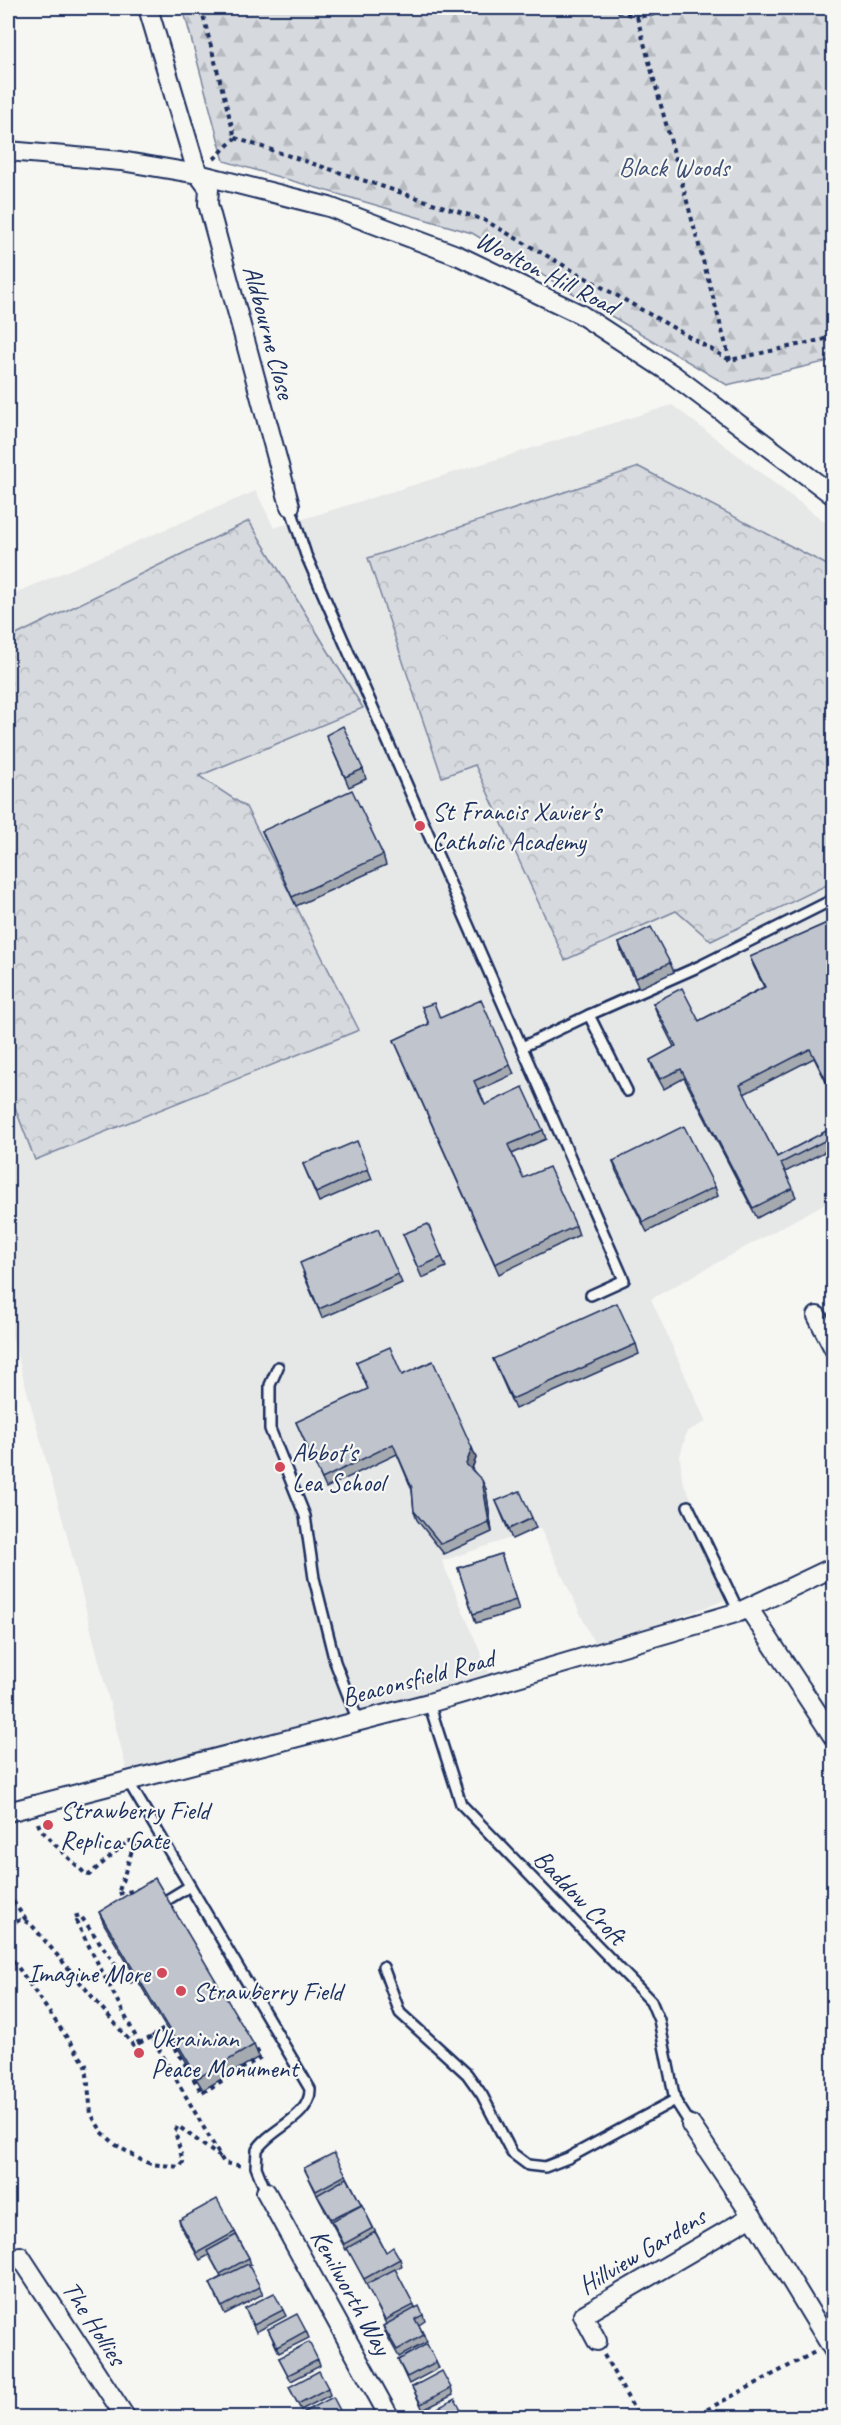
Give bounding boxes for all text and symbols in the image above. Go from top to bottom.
park label: Black Woods [619,151,731,184]
street label: Woolton Hill Road [470,223,627,325]
street label: Aldbourne Close [235,262,303,404]
place label: St Francis Xavier's Catholic Academy [432,795,603,858]
marker: St Francis Xavier's Catholic Academy [413,819,427,833]
place label: Abbot's Lea School [292,1436,389,1499]
marker: Abbot's Lea School [273,1460,287,1474]
street label: Beaconsfield Road [338,1641,502,1714]
place label: Strawberry Field Replica Gate [60,1794,213,1857]
marker: Strawberry Field Replica Gate [41,1818,55,1832]
street label: Baddow Croft [526,1842,636,1954]
place label: Imagine More [27,1957,152,1990]
marker: Imagine More [155,1966,169,1980]
place label: Strawberry Field [193,1975,346,2008]
marker: Strawberry Field [174,1984,188,1998]
place label: Ukrainian Peace Monument [151,2022,300,2085]
marker: Ukrainian Peace Monument [132,2046,146,2060]
street label: Hillview Gardens [572,2199,714,2302]
street label: Kenilworth Way [303,2223,400,2362]
street label: The Hollies [55,2275,135,2373]

